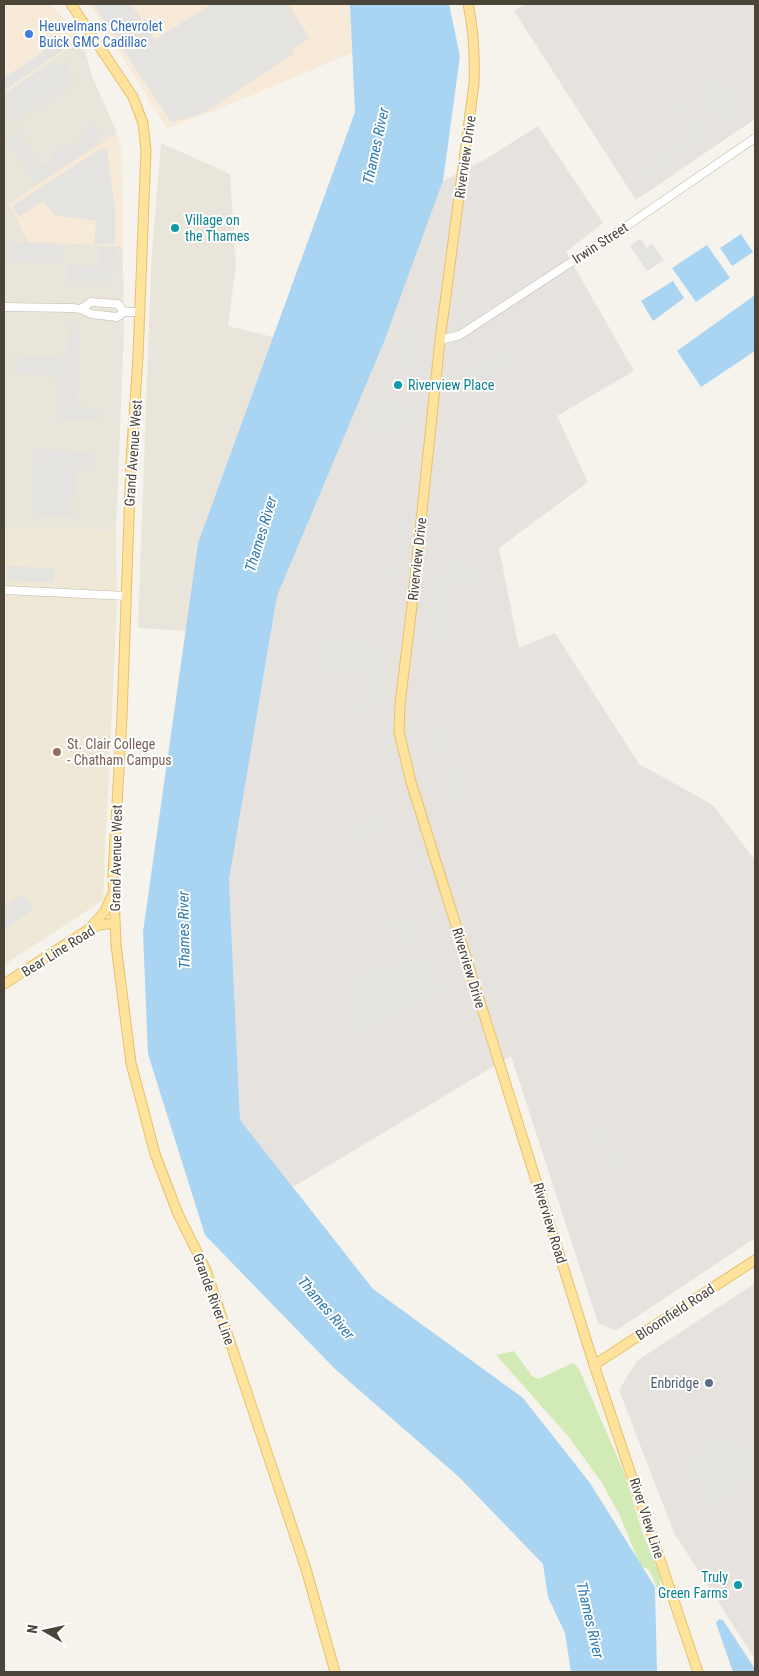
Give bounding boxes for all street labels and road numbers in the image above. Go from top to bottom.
street label: Riverview Drive [451,114,479,199]
street label: Irwin Street [569,219,631,267]
street label: Grand Avenue West [121,399,145,507]
street label: Riverview Drive [405,516,429,601]
street label: Grand Avenue West [107,804,125,912]
street label: Bear Line Road [19,922,97,980]
street label: Riverview Drive [449,926,489,1011]
street label: Riverview Road [530,1181,570,1265]
street label: Grande River Line [190,1251,238,1347]
street label: Bloomfield Road [633,1281,717,1343]
street label: River View Line [626,1476,668,1561]

